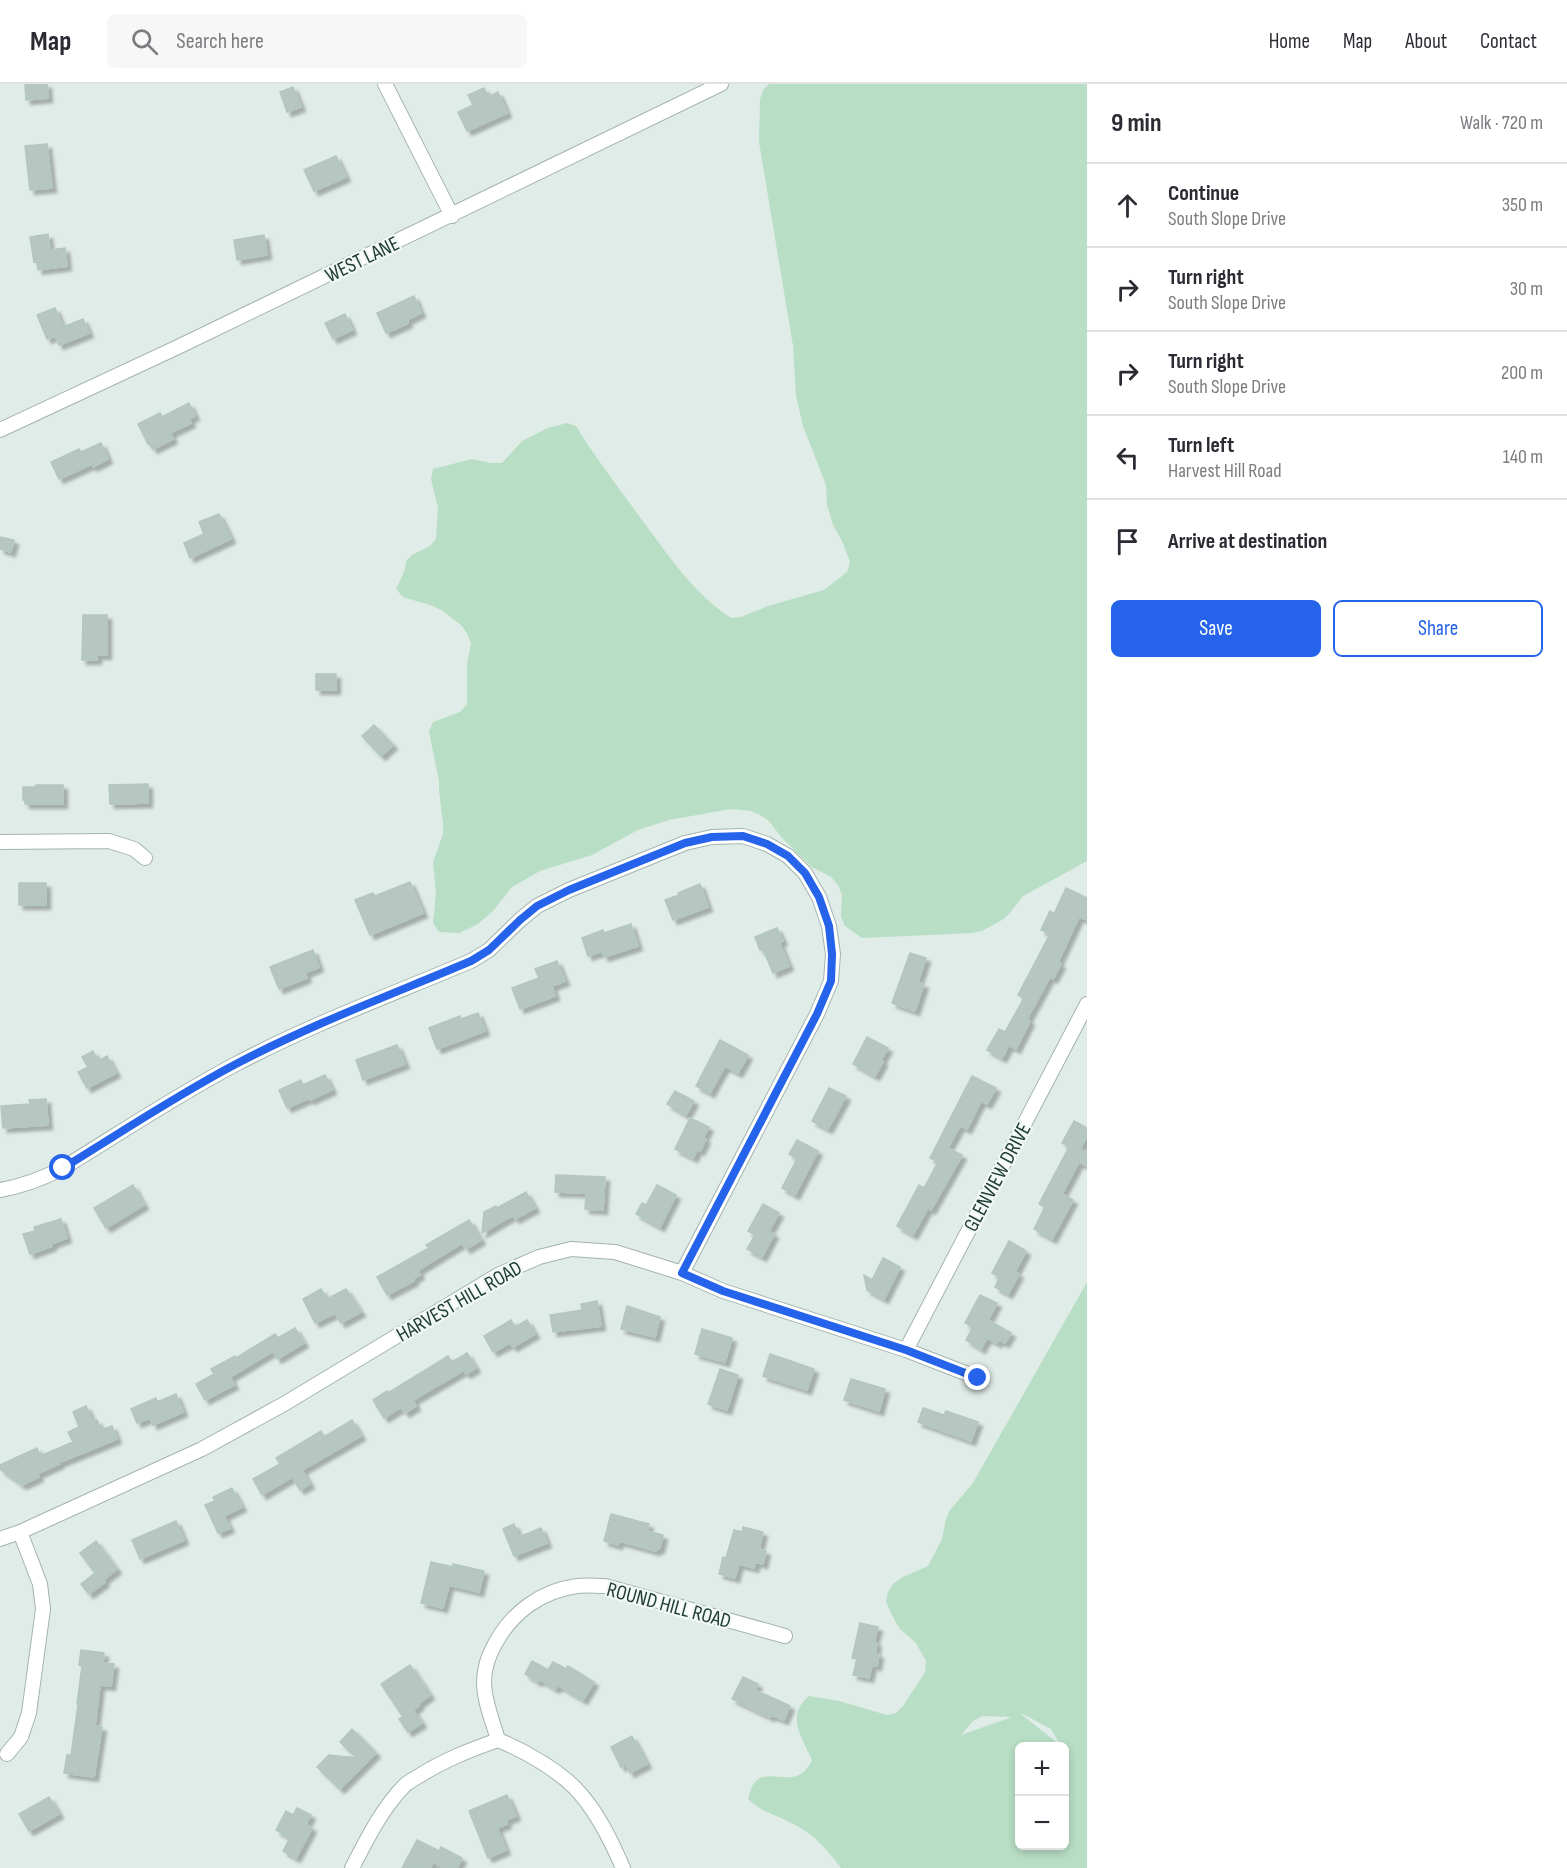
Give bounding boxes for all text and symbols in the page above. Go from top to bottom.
search box [107,14,527,68]
text: Map [30,25,71,58]
icon: search [128,25,161,58]
text: Search here [176,28,264,55]
text: Home [1269,29,1310,54]
text: Map [1343,29,1372,54]
text: About [1405,29,1447,54]
text: Contact [1480,29,1537,54]
text: 9 min [1111,108,1161,139]
text: Walk · 720 m [1460,111,1543,135]
text: Continue [1168,180,1239,207]
icon: ahead [1111,189,1144,222]
text: 350 m [1502,193,1543,217]
text: South Slope Drive [1168,207,1286,231]
street label: WEST LANE [321,231,403,288]
text: Turn right [1168,264,1244,291]
icon: right [1111,273,1144,306]
text: 30 m [1510,277,1543,301]
text: South Slope Drive [1168,291,1286,315]
text: Turn right [1168,348,1244,375]
icon: right [1111,357,1144,390]
text: 200 m [1501,361,1543,385]
text: South Slope Drive [1168,375,1286,399]
text: Turn left [1168,432,1234,459]
icon: left [1111,441,1144,474]
text: 140 m [1503,445,1543,469]
text: Harvest Hill Road [1168,459,1282,483]
icon: arrive [1111,525,1144,558]
text: Arrive at destination [1168,528,1327,555]
button: Save [1111,600,1321,657]
button: Share [1333,600,1543,657]
street label: GLENVIEW DRIVE [958,1119,1037,1236]
route start [49,1154,75,1180]
street label: HARVEST HILL ROAD [392,1255,527,1347]
route end [964,1364,990,1390]
street label: ROUND HILL ROAD [604,1577,734,1634]
map controls [1015,1742,1069,1850]
button: + [1015,1742,1069,1796]
button: − [1015,1796,1069,1850]

